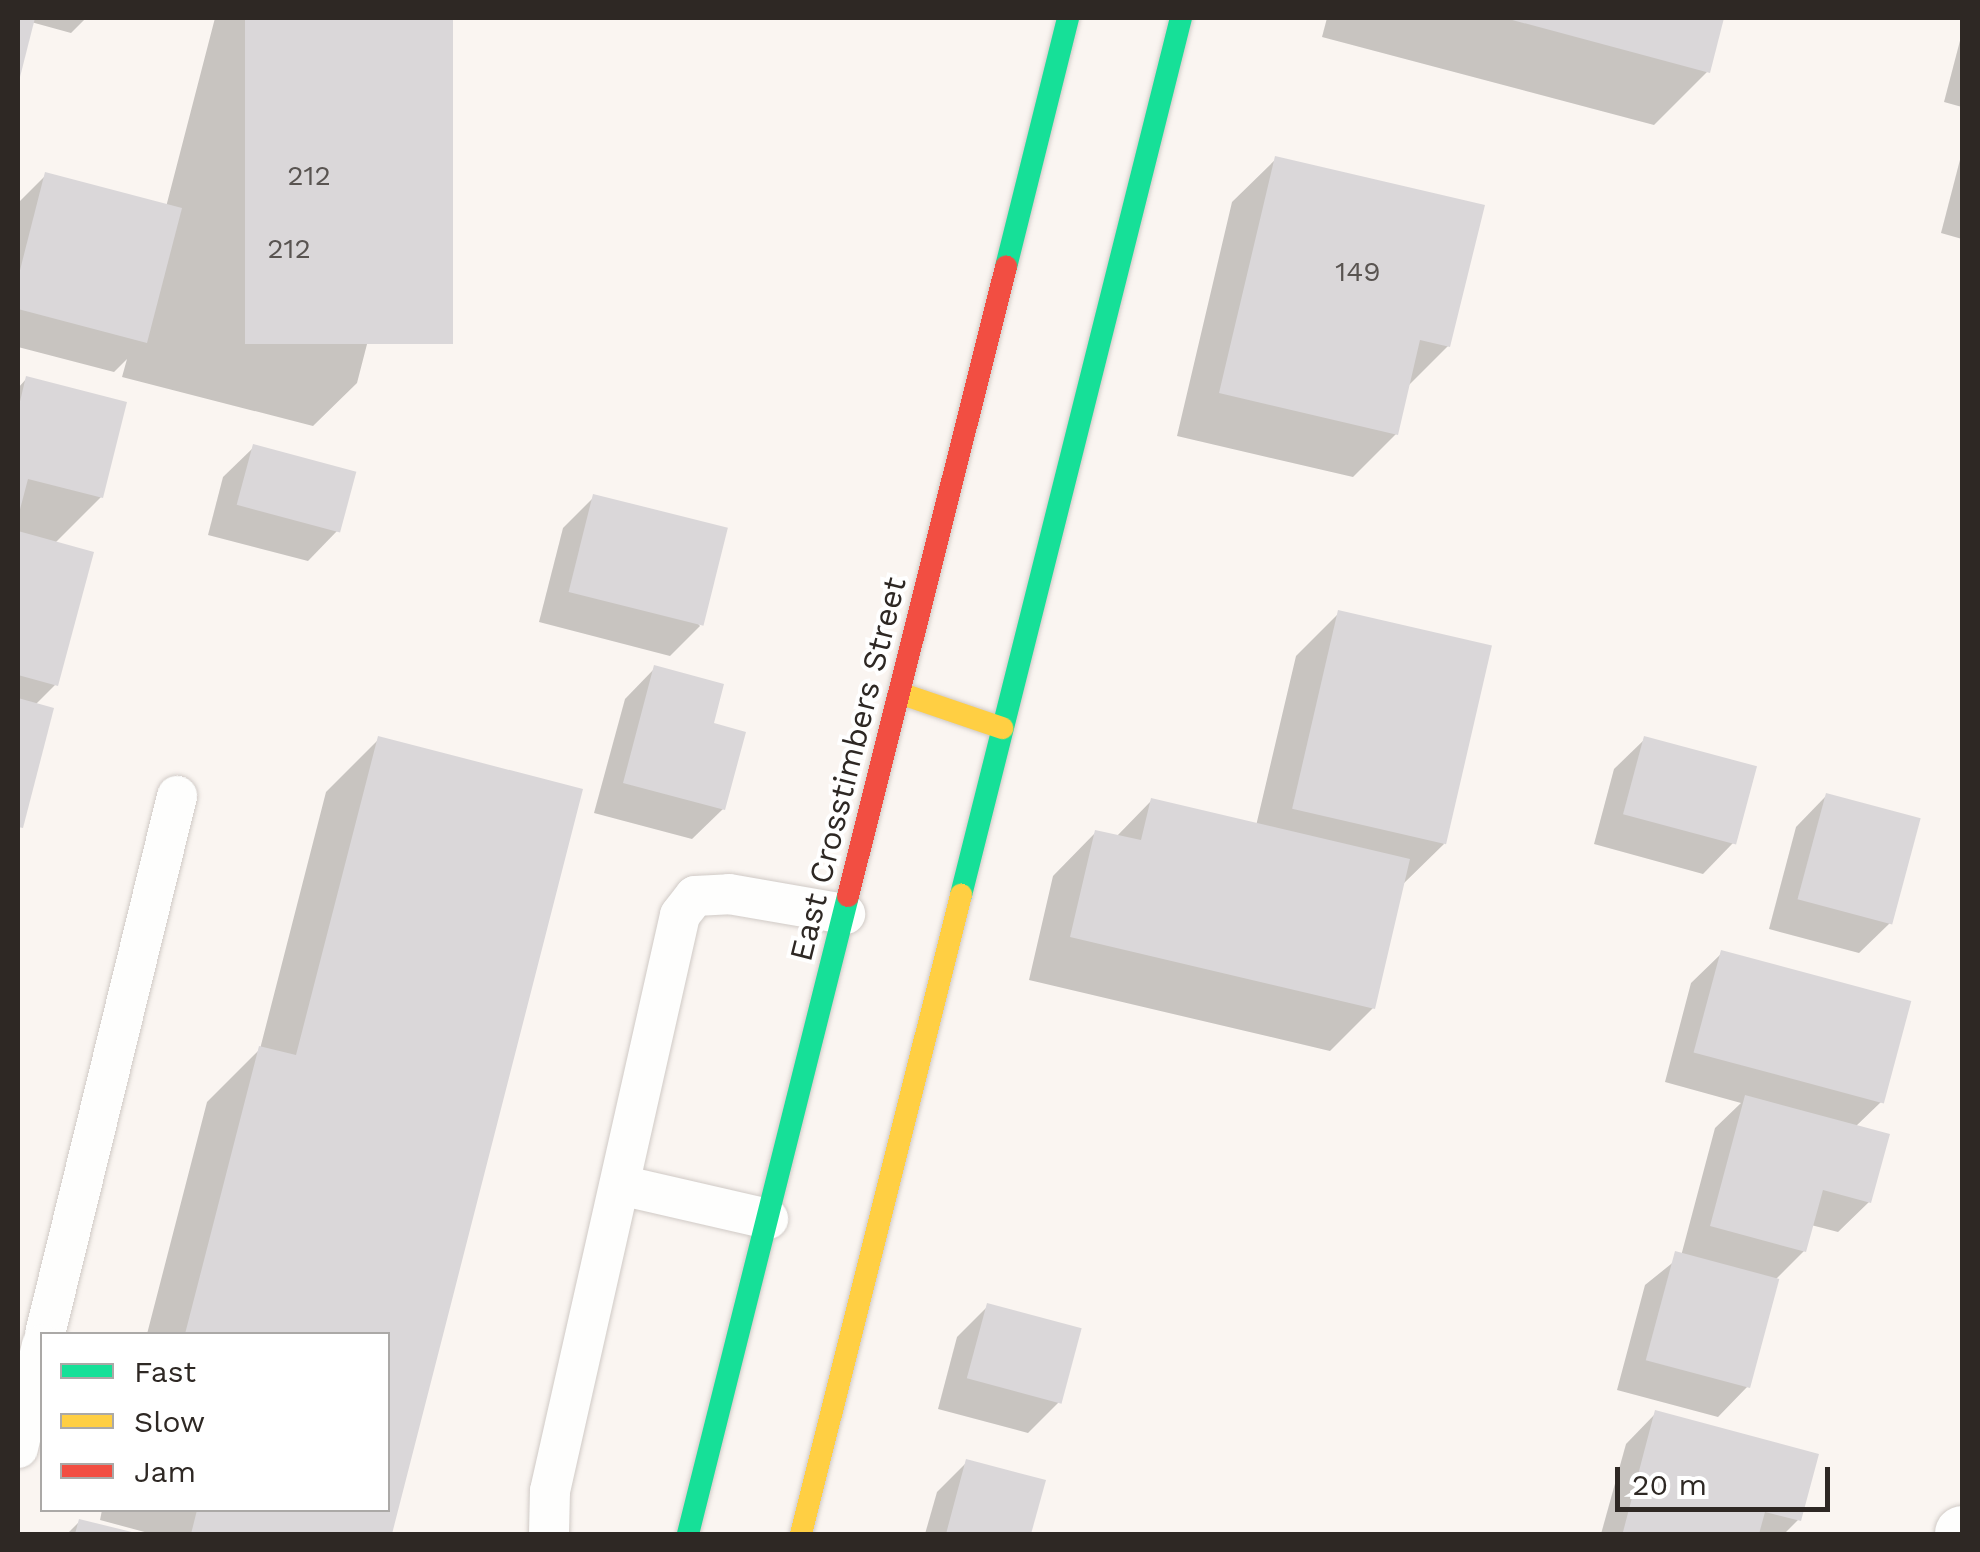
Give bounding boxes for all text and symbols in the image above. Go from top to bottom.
house number: 212 [287,159,331,193]
house number: 212 [267,232,311,266]
house number: 149 [1335,255,1381,289]
street label: East Crosstimbers Street [782,573,914,965]
legend [40,1332,390,1512]
text: Fast [134,1354,196,1389]
text: Slow [134,1404,205,1439]
scale bar [1620,1447,1835,1509]
text: Jam [134,1454,196,1489]
text: 20 m [1632,1467,1707,1502]

